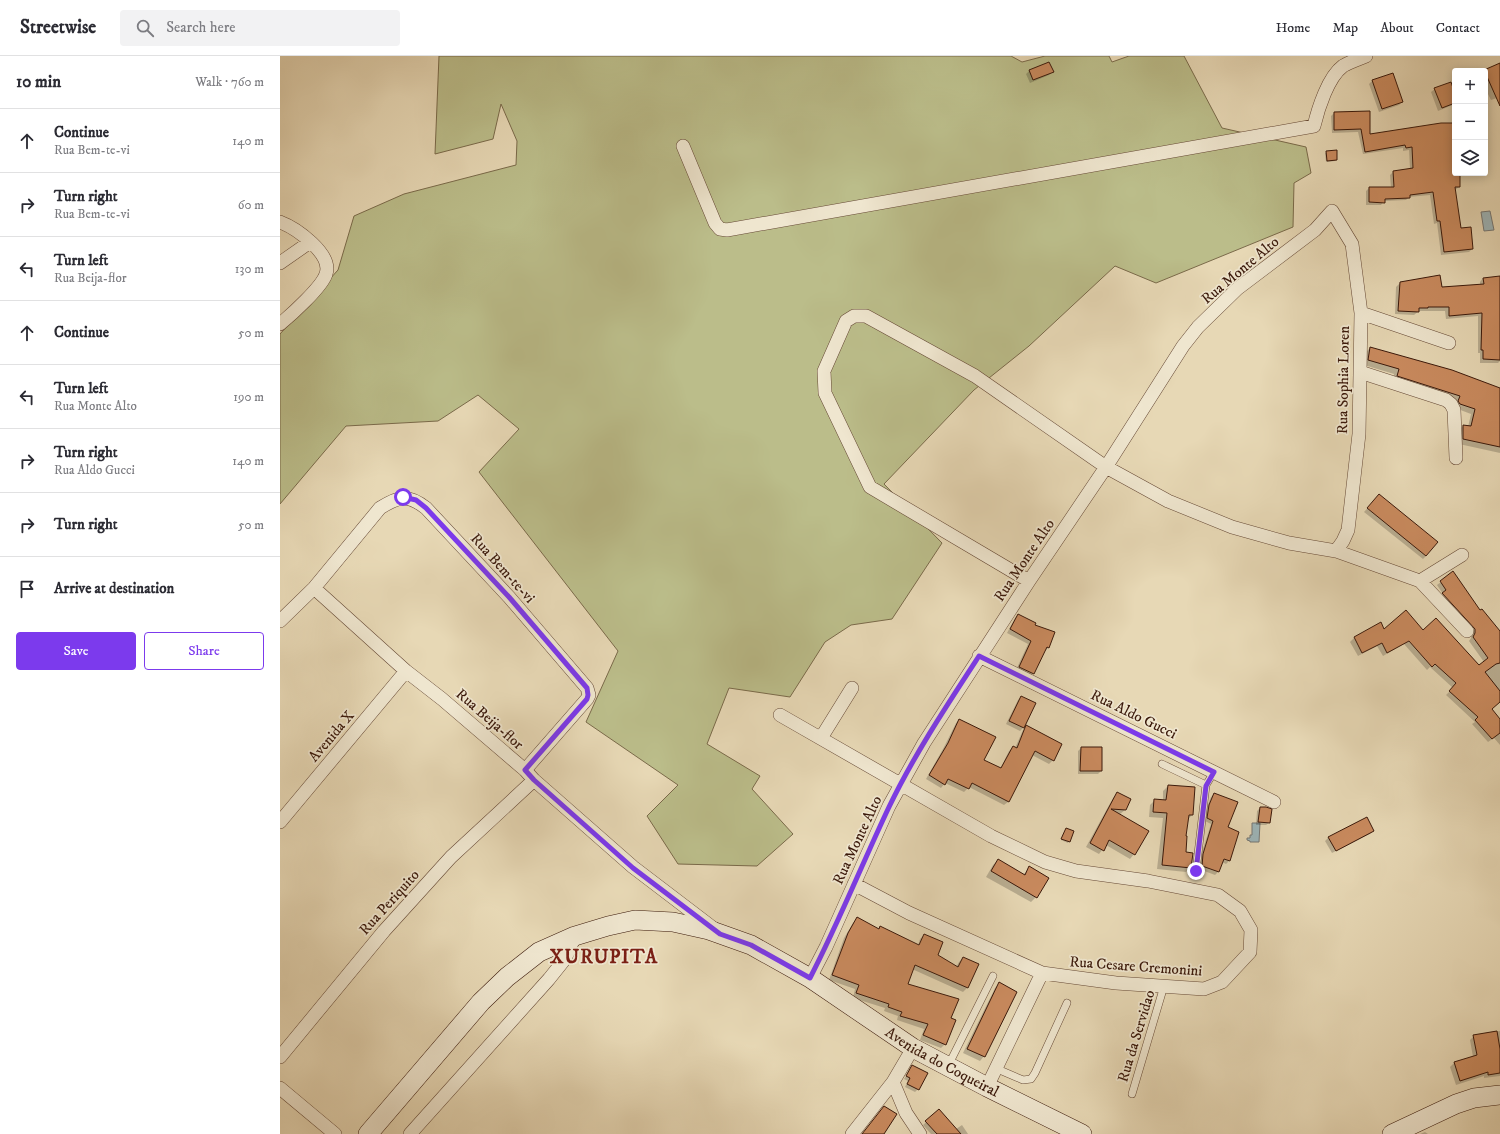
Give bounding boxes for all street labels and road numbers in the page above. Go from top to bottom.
street label: Rua Monte Alto [1198,232,1283,308]
street label: Rua Sophia Loren [1333,325,1354,434]
street label: Rua Monte Alto [990,515,1059,605]
street label: Rua Bem-te-vi [466,529,539,607]
street label: Rua Beija-flor [452,685,528,754]
street label: Rua Aldo Gucci [1088,685,1180,744]
street label: Avenida X [304,706,359,766]
street label: Rua Monte Alto [829,793,886,888]
street label: Rua Periquito [355,866,424,939]
street label: Rua Cesare Cremonini [1069,952,1203,981]
street label: Rua da Servidao [1113,988,1160,1085]
street label: Avenida do Coqueiral [881,1023,1003,1102]

